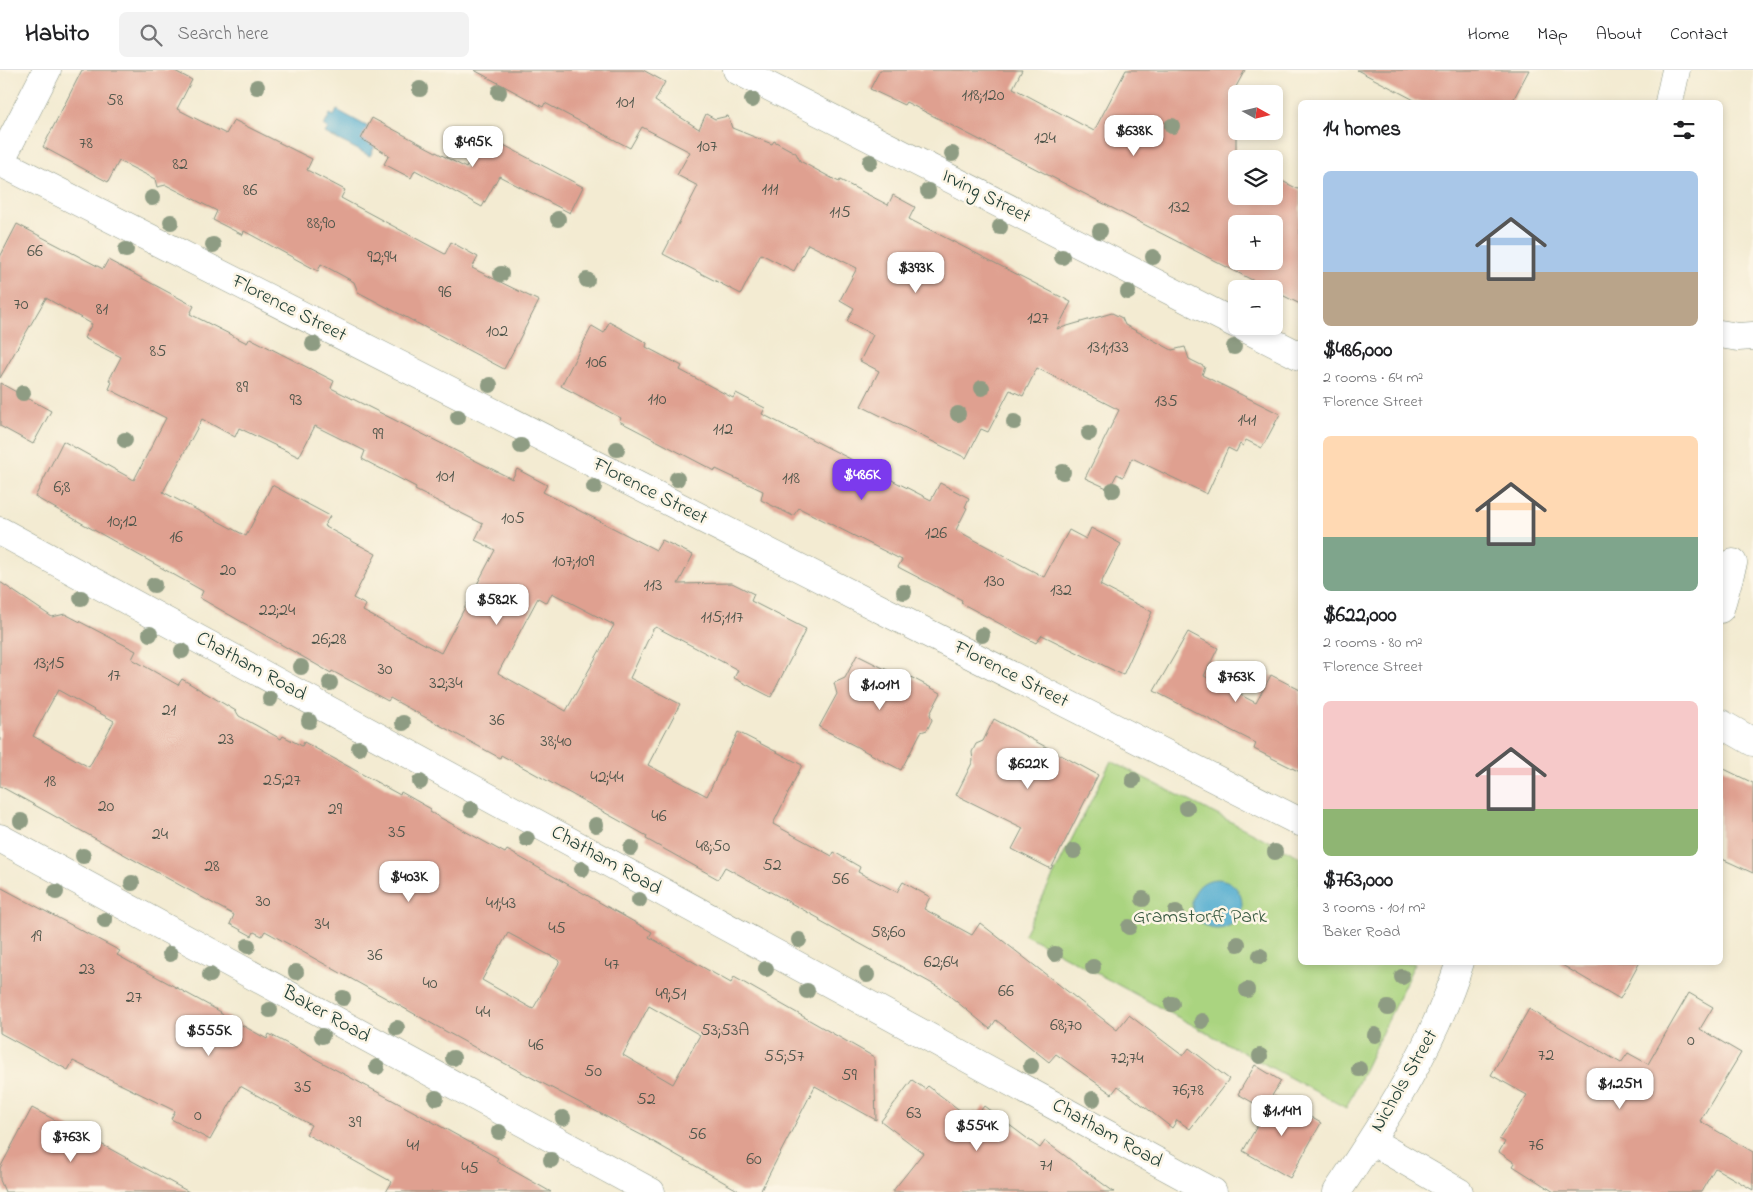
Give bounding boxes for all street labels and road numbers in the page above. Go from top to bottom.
street label: Irving Street [936,162,1036,233]
street label: Florence Street [226,267,352,350]
street label: Florence Street [587,450,713,533]
street label: Chatham Road [190,625,312,709]
street label: Florence Street [948,633,1074,716]
street label: Chatham Road [545,819,667,903]
street label: Baker Road [276,978,375,1051]
street label: Nichols Street [1364,1024,1446,1138]
street label: Chatham Road [1046,1092,1168,1176]

